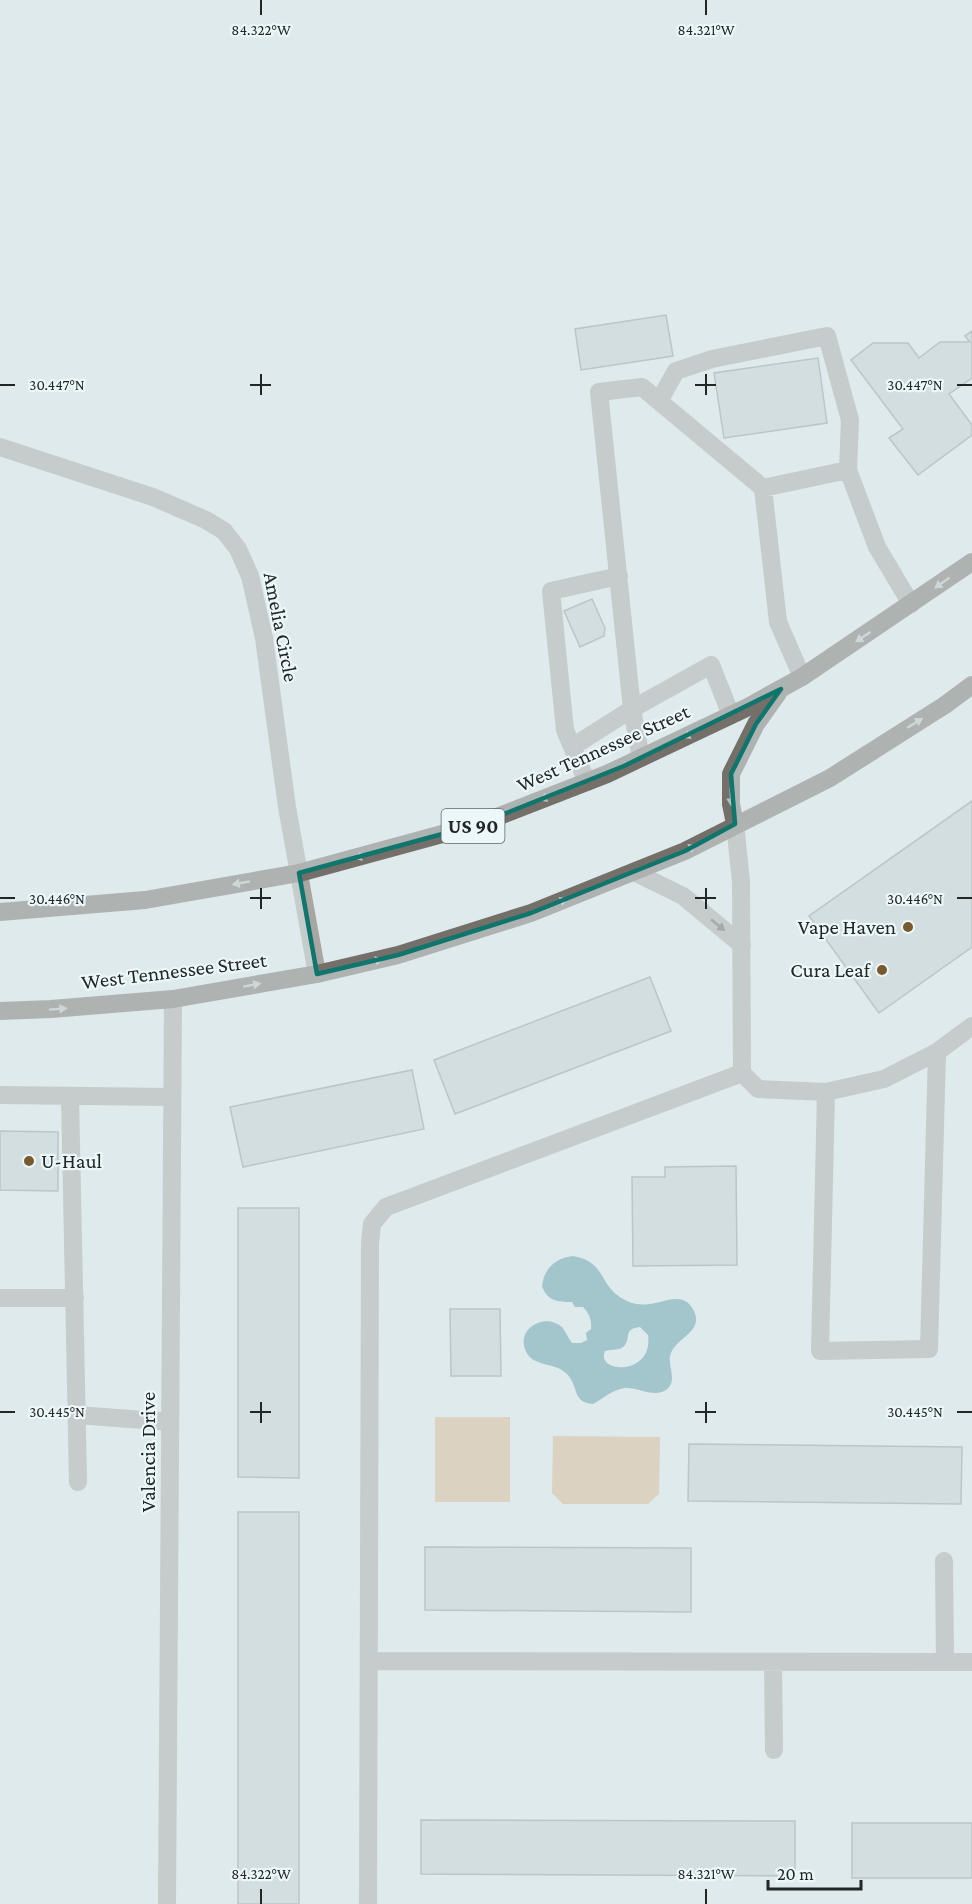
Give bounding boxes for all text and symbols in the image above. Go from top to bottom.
text: 84.322°W [231,22,291,38]
text: 84.321°W [677,22,735,38]
text: 30.447°N [29,377,85,393]
text: 30.447°N [887,377,943,393]
street label: Amelia Circle [259,570,303,684]
one-way arrow [934,577,950,589]
one-way arrow [854,631,871,642]
street label: West Tennessee Street [513,699,694,797]
one-way arrow [907,718,923,729]
one-way arrow [683,730,700,739]
one-way arrow [727,787,736,806]
one-way arrow [539,792,557,802]
road number: US 90 [442,809,504,843]
one-way arrow [679,845,696,854]
one-way arrow [354,852,372,861]
one-way arrow [231,879,250,888]
text: 30.446°N [29,891,85,907]
text: 30.446°N [887,891,943,907]
one-way arrow [551,897,569,907]
place label: Vape Haven [798,915,896,939]
one-way arrow [710,918,725,931]
marker: Vape Haven [901,920,915,934]
street label: West Tennessee Street [80,948,269,994]
one-way arrow [365,956,384,965]
place label: Cura Leaf [790,958,872,982]
marker: Cura Leaf [875,963,889,977]
one-way arrow [243,980,262,989]
one-way arrow [49,1004,68,1013]
place label: U-Haul [41,1149,102,1173]
marker: U-Haul [22,1154,36,1168]
street label: Valencia Drive [136,1392,160,1512]
text: 30.445°N [29,1404,85,1420]
text: 30.445°N [887,1404,943,1420]
scale bar [768,1853,861,1891]
text: 20 m [777,1864,814,1884]
text: 84.322°W [231,1866,291,1882]
text: 84.321°W [677,1866,735,1882]

